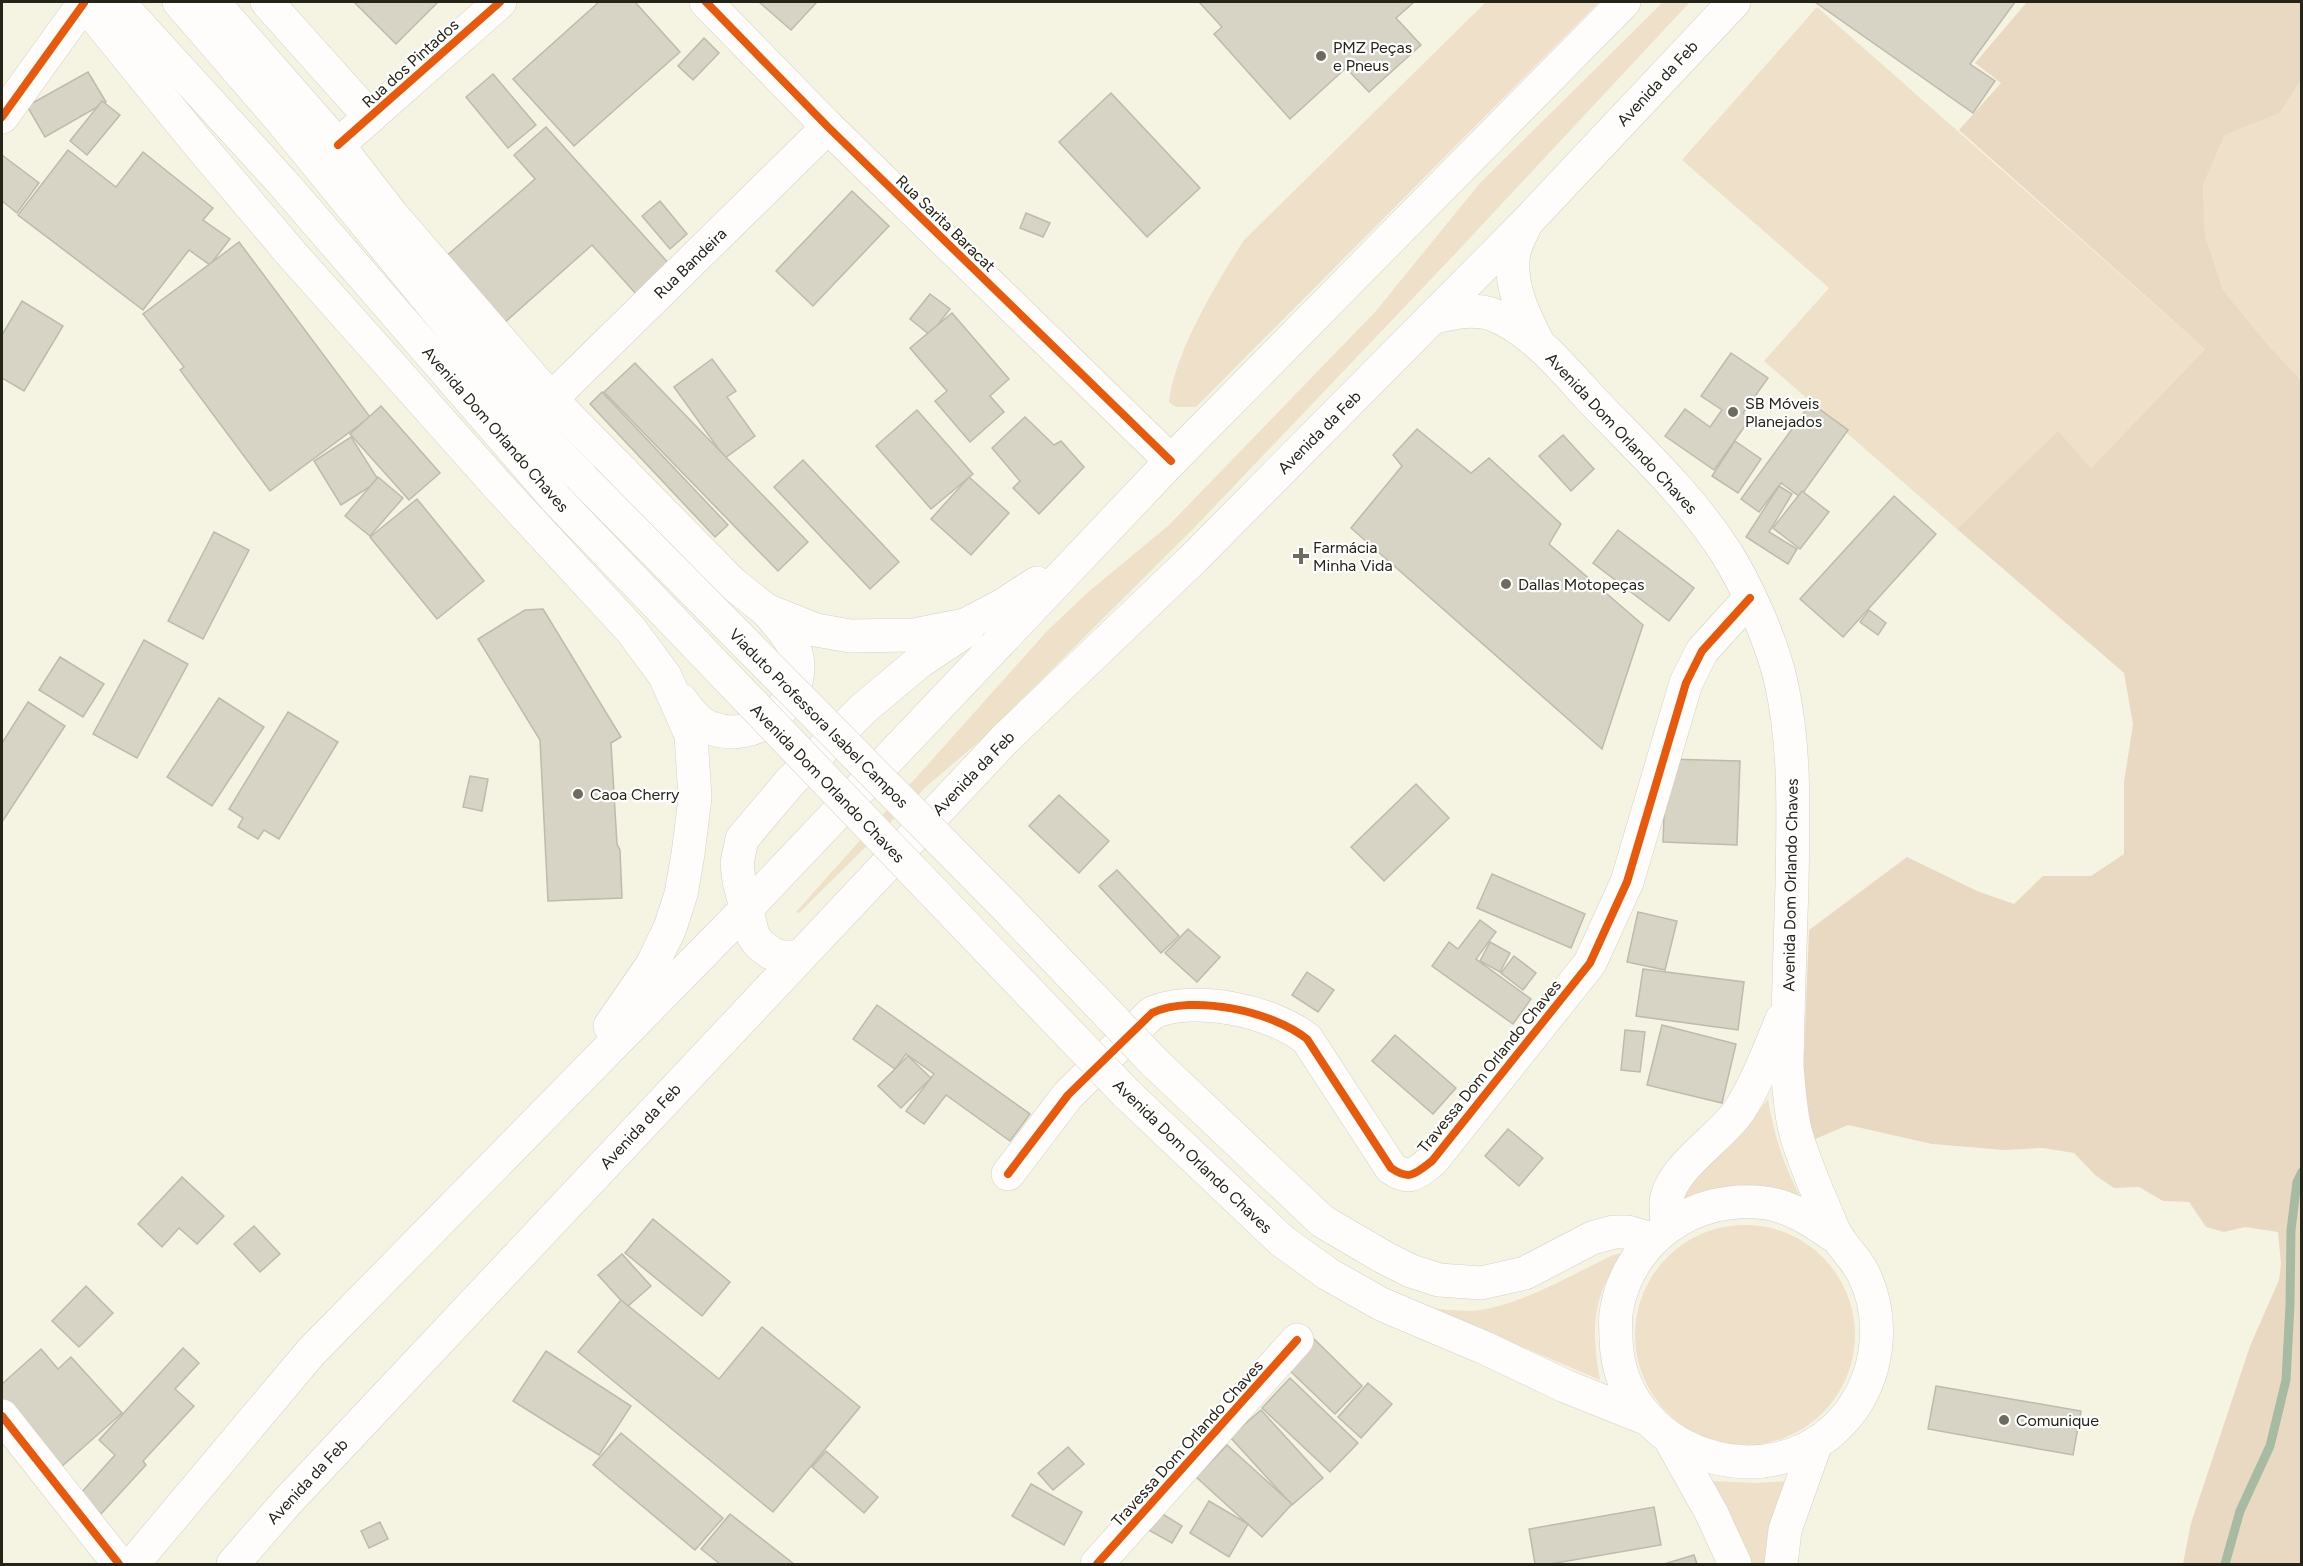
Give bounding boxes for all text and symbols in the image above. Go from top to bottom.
street label: Rua dos Pintados [358,15,463,112]
street label: Avenida da Feb [1613,37,1702,130]
place label: PMZ Peças e Pneus [1333,38,1412,75]
marker: PMZ Peças e Pneus [1314,49,1328,63]
street label: Rua Sarita Baracat [892,171,999,276]
street label: Rua Bandeira [650,224,731,303]
street label: Avenida Dom Orlando Chaves [418,343,573,516]
street label: Avenida Dom Orlando Chaves [1542,349,1701,518]
street label: Avenida da Feb [1274,387,1365,478]
place label: SB Móveis Planejados [1745,394,1822,431]
marker: SB Móveis Planejados [1726,405,1740,419]
place label: Farmácia Minha Vida [1313,538,1393,575]
marker: Farmácia Minha Vida [1294,549,1308,563]
place label: Dallas Motopeças [1518,575,1644,594]
marker: Dallas Motopeças [1499,577,1513,591]
street label: Viaduto Professora Isabel Campos [725,625,912,812]
street label: Avenida Dom Orlando Chaves [747,700,909,867]
street label: Avenida da Feb [928,727,1018,819]
street label: Avenida Dom Orlando Chaves [1779,778,1802,992]
place label: Caoa Cherry [590,785,680,804]
marker: Caoa Cherry [571,787,585,801]
street label: Travessa Dom Orlando Chaves [1414,976,1565,1157]
street label: Avenida Dom Orlando Chaves [1109,1075,1276,1237]
street label: Avenida da Feb [596,1080,685,1173]
street label: Travessa Dom Orlando Chaves [1108,1356,1267,1530]
place label: Comunique [2016,1411,2099,1430]
marker: Comunique [1997,1413,2011,1427]
street label: Avenida da Feb [263,1435,352,1528]

